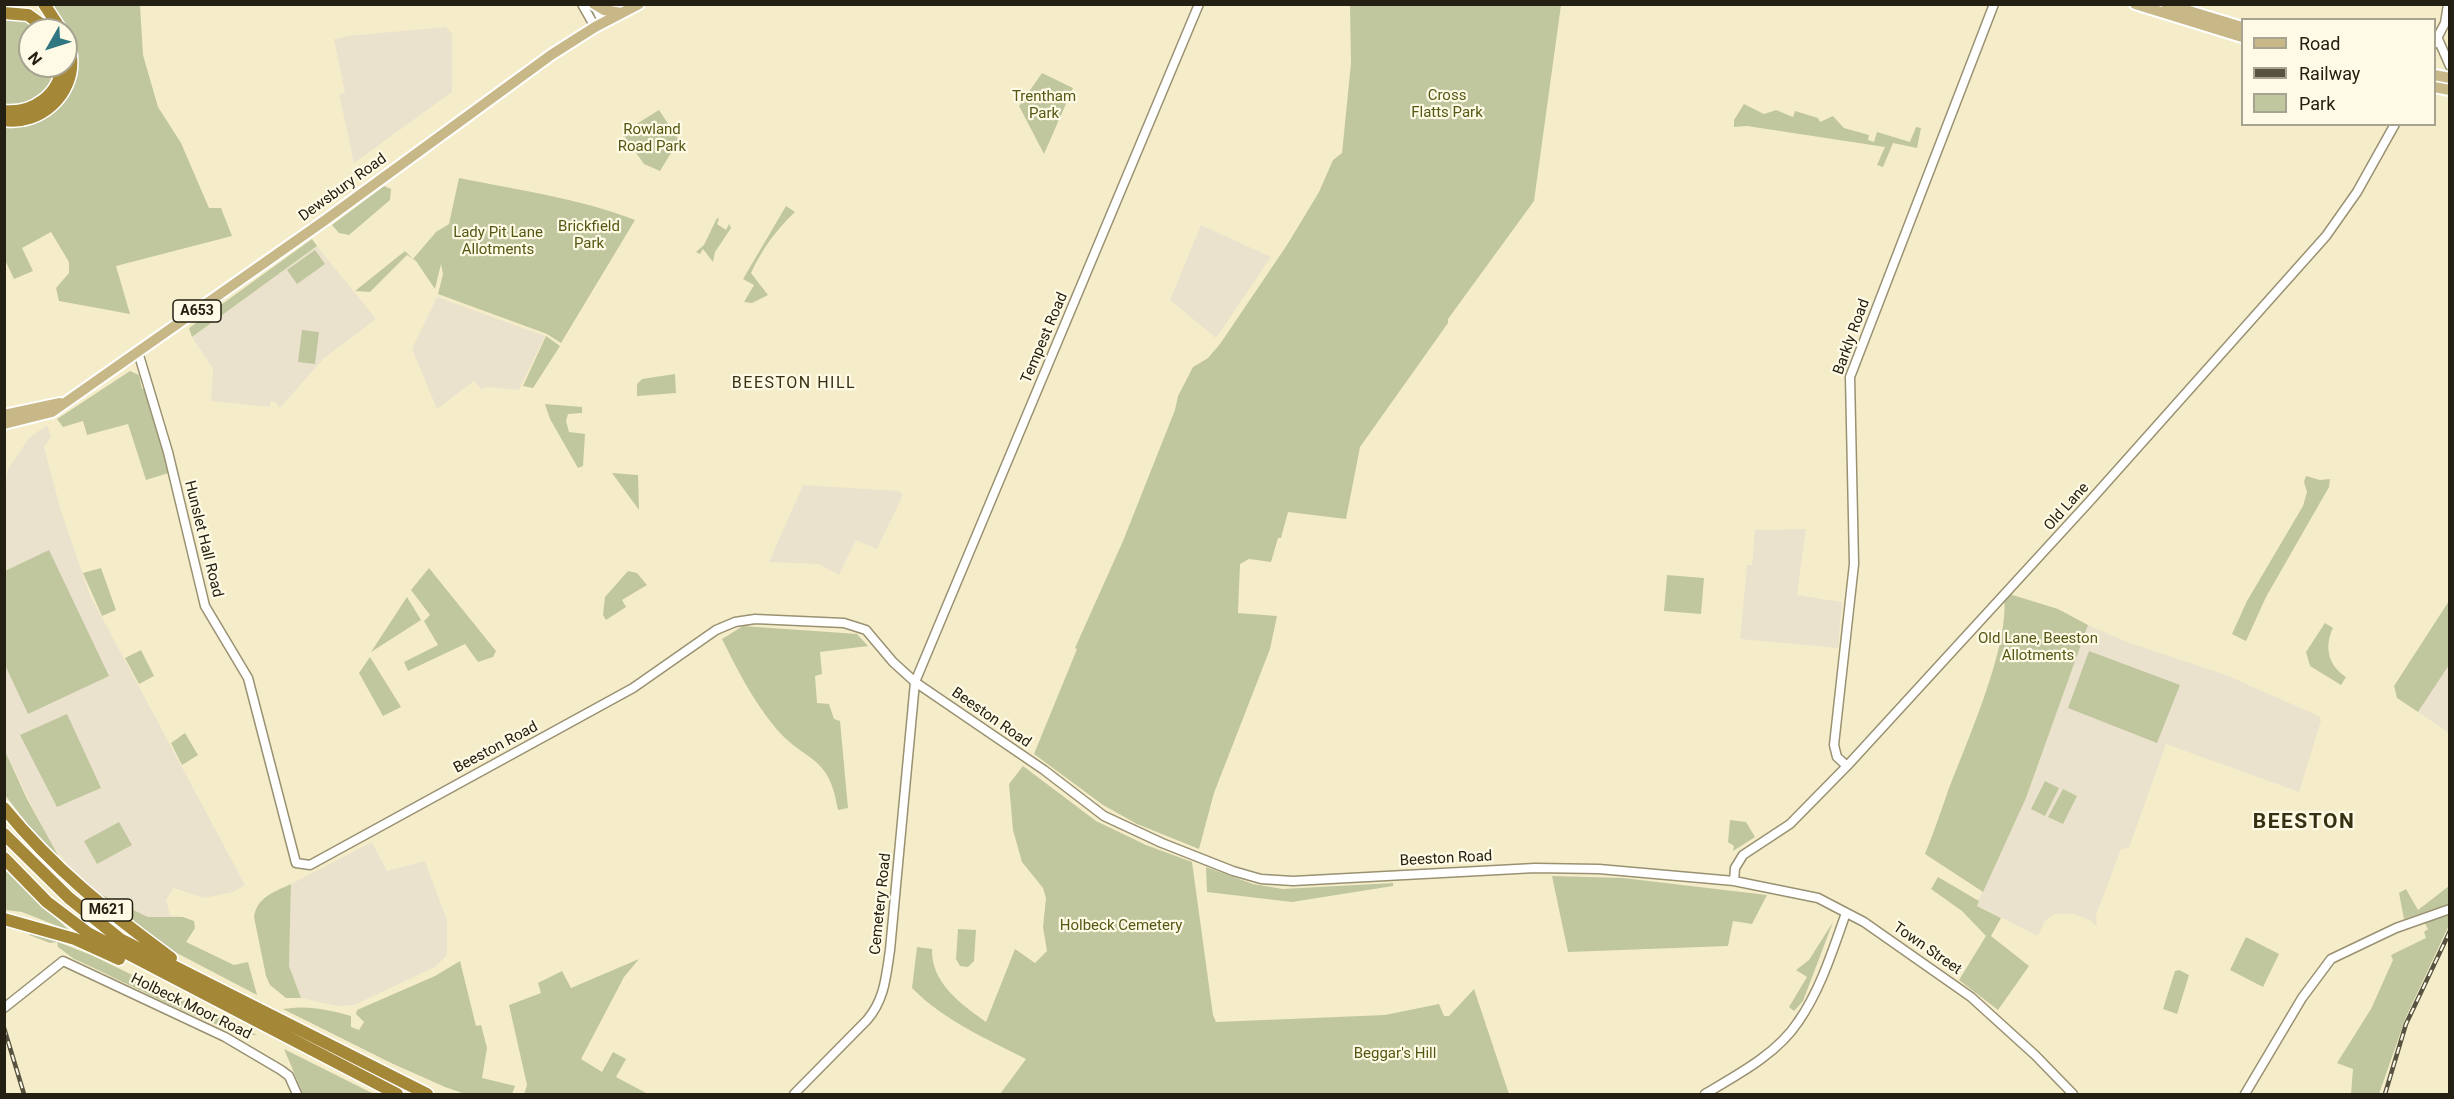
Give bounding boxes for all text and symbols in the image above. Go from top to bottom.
north arrow [18,18,78,78]
legend [2241,18,2436,126]
text: Road [2299,33,2340,54]
text: N [24,48,46,69]
text: Railway [2299,63,2360,84]
park label: Cross Flatts Park [1411,87,1483,122]
park label: Trentham Park [1012,88,1076,123]
text: Park [2299,93,2335,114]
park label: Rowland Road Park [618,121,686,156]
street label: Dewsbury Road [296,150,390,226]
park label: Brickfield Park [558,218,620,253]
park label: Lady Pit Lane Allotments [453,224,543,259]
street label: Tempest Road [1018,290,1072,386]
street label: Barkly Road [1830,297,1874,377]
road number: A653 [173,300,221,322]
district label: BEESTON HILL [732,374,856,394]
street label: Hunslet Hall Road [180,479,226,599]
street label: Old Lane [2041,479,2093,535]
park label: Old Lane, Beeston Allotments [1978,630,2098,665]
street label: Beeston Road [948,684,1034,752]
street label: Beeston Road [451,718,541,778]
district label: BEESTON [2253,810,2355,836]
street label: Beeston Road [1399,848,1493,870]
street label: Cemetery Road [867,852,895,956]
road number: M621 [82,899,132,921]
park label: Holbeck Cemetery [1060,917,1182,935]
street label: Town Street [1889,919,1965,979]
street label: Holbeck Moor Road [128,970,254,1044]
park label: Beggar's Hill [1354,1045,1436,1063]

